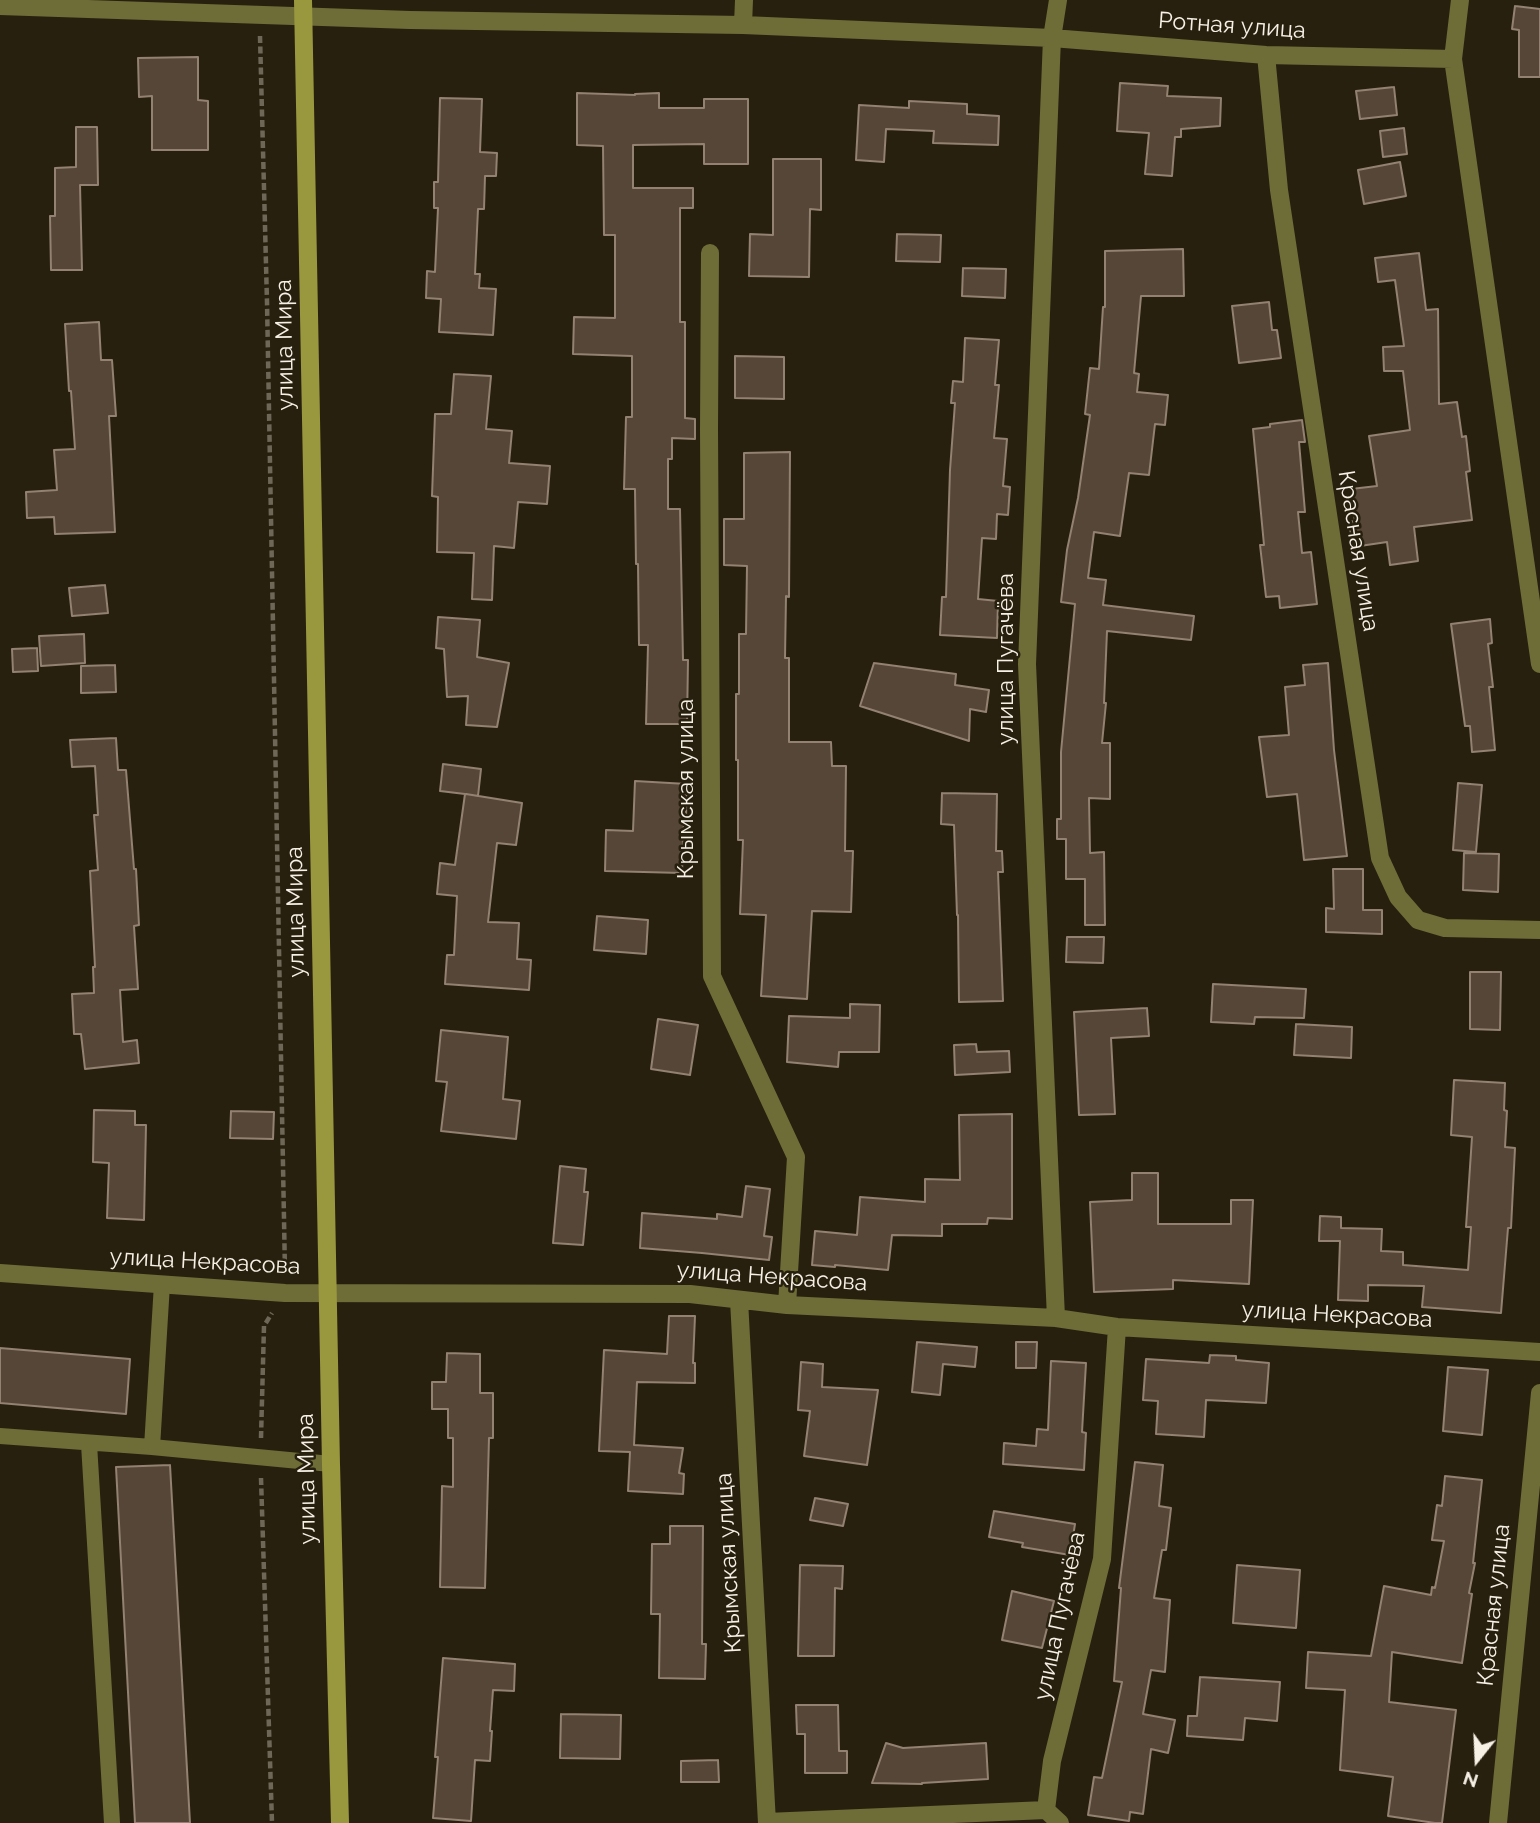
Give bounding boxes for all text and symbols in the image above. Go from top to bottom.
street label: Ротная улица [1157,7,1307,45]
street label: улица Мира [270,279,300,411]
street label: Красная улица [1332,468,1384,634]
street label: улица Пугачёва [992,573,1020,745]
street label: Крымская улица [672,699,700,879]
street label: улица Мира [281,846,311,978]
street label: улица Некрасова [109,1243,301,1281]
street label: улица Некрасова [676,1257,868,1297]
street label: улица Некрасова [1241,1296,1433,1334]
street label: улица Мира [292,1413,322,1545]
street label: Крымская улица [710,1472,748,1654]
street label: Красная улица [1472,1523,1516,1687]
street label: улица Пугачёва [1029,1529,1091,1703]
north arrow [1442,1725,1512,1795]
text: N [1460,1767,1481,1793]

